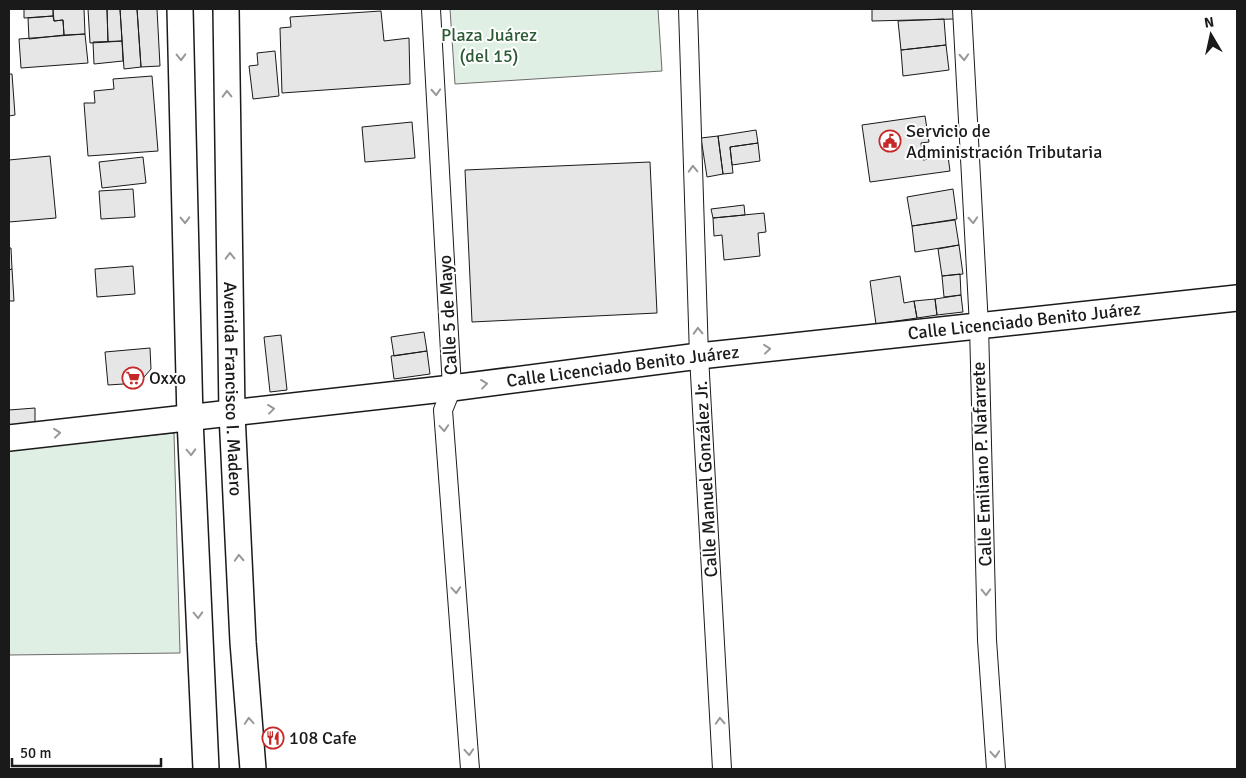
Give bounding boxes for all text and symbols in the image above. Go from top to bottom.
north arrow [1186,10,1236,60]
text: N [1203,13,1215,32]
park label: Plaza Juárez (del 15) [441,24,537,67]
one-way arrow [176,54,186,62]
one-way arrow [959,54,970,62]
one-way arrow [222,89,232,97]
one-way arrow [430,89,441,97]
place label: Servicio de Administración Tributaria [906,120,1102,163]
public building icon: Servicio de Administración Tributaria [878,129,902,153]
one-way arrow [688,165,699,173]
one-way arrow [180,216,190,224]
one-way arrow [967,216,978,224]
one-way arrow [224,252,235,260]
street label: Calle 5 de Mayo [434,254,462,376]
street label: Avenida Francisco I. Madero [219,282,247,497]
street label: Calle Licenciado Benito Juárez [907,297,1142,344]
one-way arrow [693,327,703,334]
street label: Calle Licenciado Benito Juárez [505,341,740,392]
one-way arrow [764,344,772,355]
street label: Calle Emiliano P. Nafarrete [967,361,997,567]
supermarket icon: Oxxo [121,366,145,390]
place label: Oxxo [149,367,186,389]
one-way arrow [481,379,489,390]
street label: Calle Manuel González Jr. [690,380,722,578]
one-way arrow [267,404,275,415]
one-way arrow [439,424,450,432]
one-way arrow [54,428,62,439]
one-way arrow [186,449,197,457]
one-way arrow [234,554,244,562]
one-way arrow [451,586,462,594]
one-way arrow [981,588,991,596]
one-way arrow [193,611,203,619]
one-way arrow [244,716,255,724]
one-way arrow [714,716,725,724]
restaurant icon: 108 Cafe [261,726,285,750]
place label: 108 Cafe [289,727,357,749]
scale bar [12,736,161,768]
text: 50 m [20,744,51,762]
one-way arrow [463,748,474,756]
one-way arrow [989,750,1000,758]

